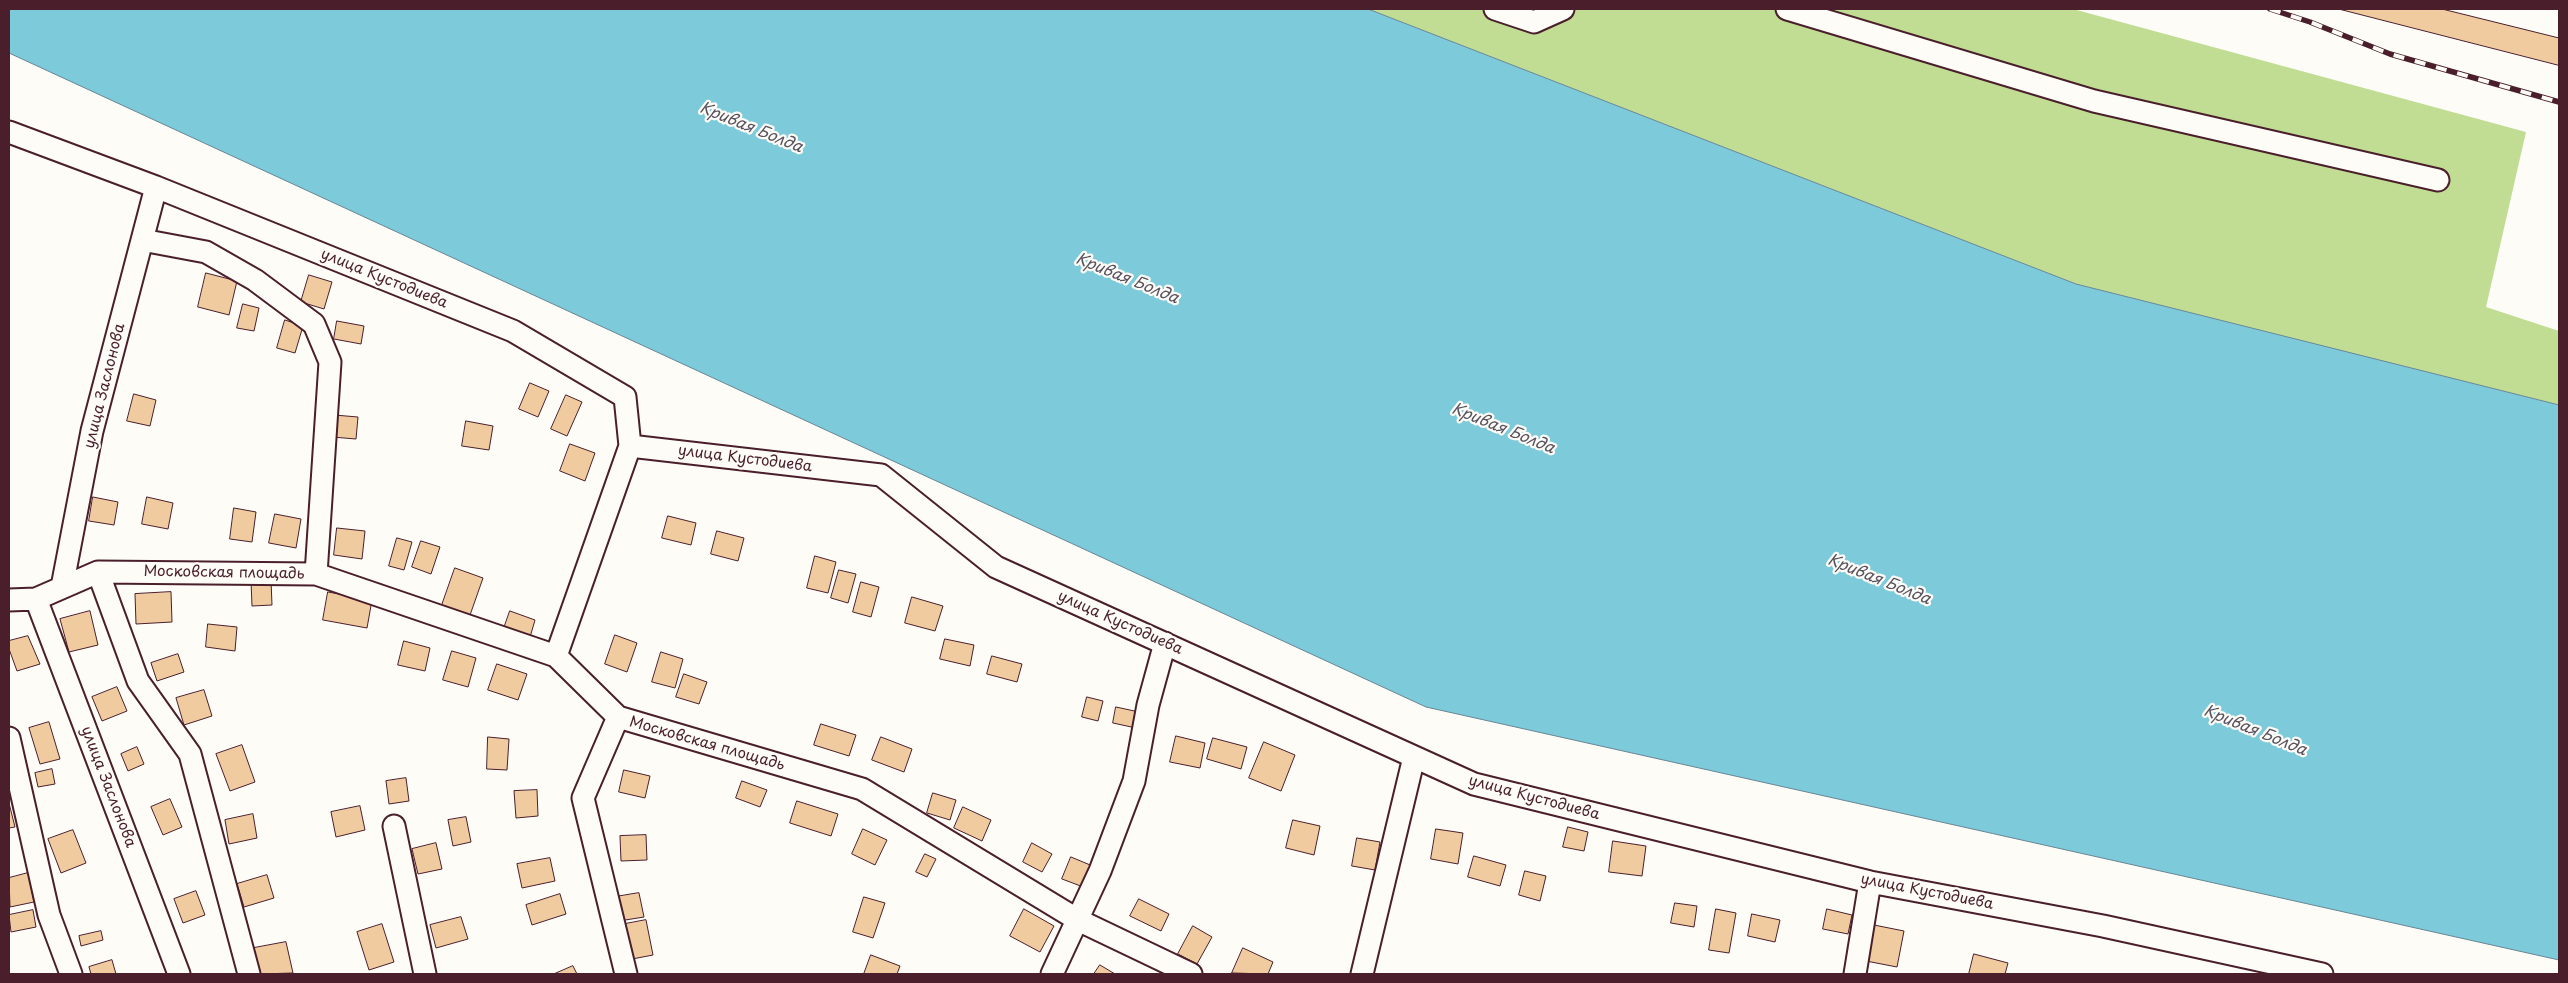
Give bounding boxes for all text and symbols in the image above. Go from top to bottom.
water label: Кривая Болда [697,99,805,157]
street label: улица Кустодиева [318,245,450,313]
water label: Кривая Болда [1073,250,1181,308]
street label: улица Заслонова [81,322,129,450]
water label: Кривая Болда [1449,400,1557,458]
street label: улица Кустодиева [677,442,813,476]
water label: Кривая Болда [1825,551,1933,609]
street label: Московская площадь [143,563,305,583]
street label: улица Кустодиева [1055,587,1185,659]
water label: Кривая Болда [2201,702,2309,760]
street label: Московская площадь [627,713,787,775]
street label: улица Заслонова [77,724,139,850]
street label: улица Кустодиева [1466,772,1602,824]
street label: улица Кустодиева [1859,870,1995,914]

